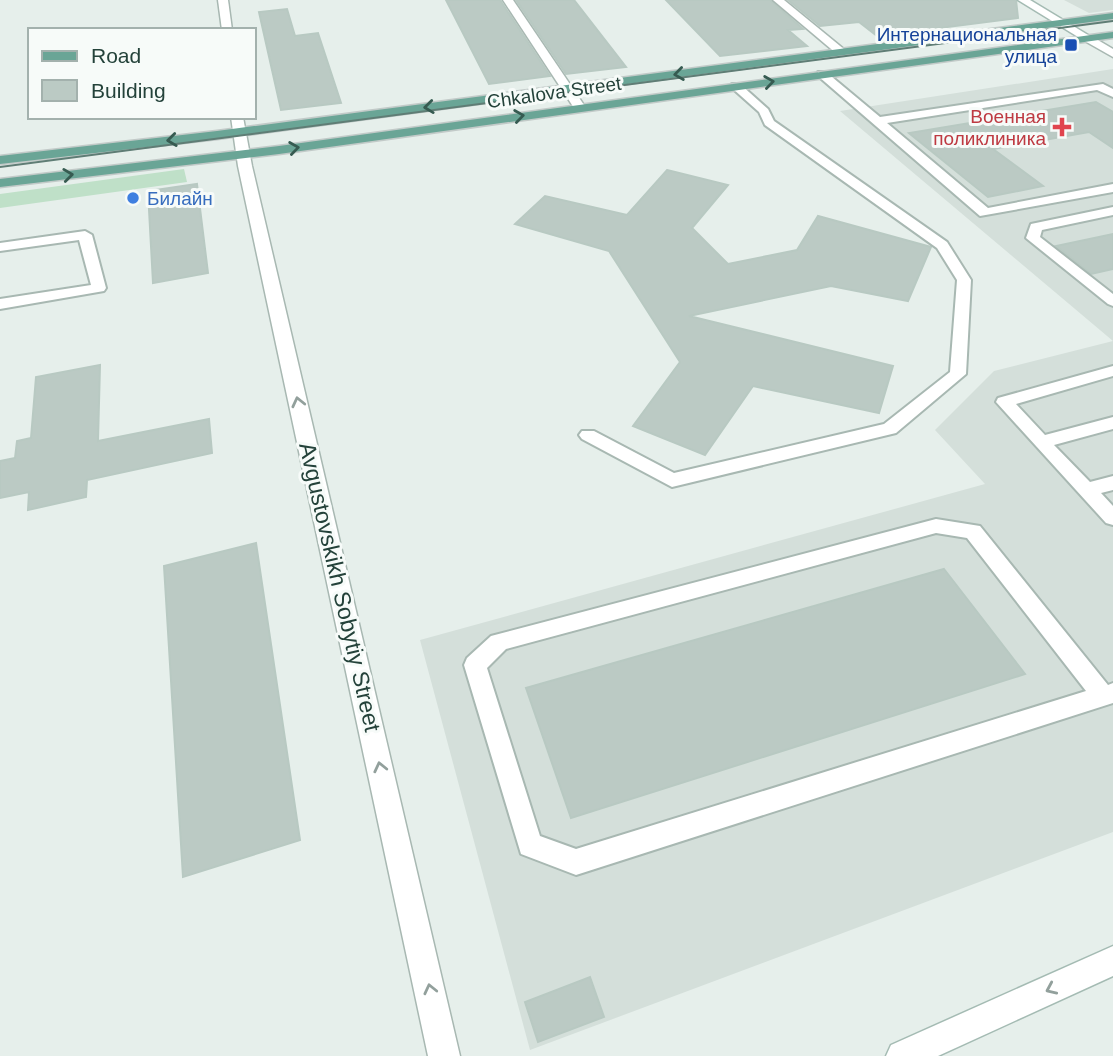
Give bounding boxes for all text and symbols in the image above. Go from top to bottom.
place label: Интернациональная улица [877,24,1057,67]
legend [28,28,256,119]
marker: Интернациональная улица [1063,37,1079,53]
text: Road [91,44,141,67]
one-way arrow [673,66,685,81]
street label: Chkalova Street [486,73,623,112]
one-way arrow [763,74,774,89]
text: Building [91,79,166,102]
one-way arrow [423,100,435,115]
place label: Военная поликлиника [933,106,1046,149]
one-way arrow [513,109,525,124]
marker: Военная поликлиника [1052,117,1072,137]
one-way arrow [166,133,178,148]
one-way arrow [288,141,300,156]
one-way arrow [62,167,74,182]
place label: Билайн [147,188,213,209]
marker: Билайн [125,190,141,206]
one-way arrow [292,396,307,408]
street label: Avgustovskikh Sobytiy Street [294,440,386,735]
one-way arrow [374,761,388,773]
one-way arrow [1046,981,1058,995]
one-way arrow [423,983,438,995]

